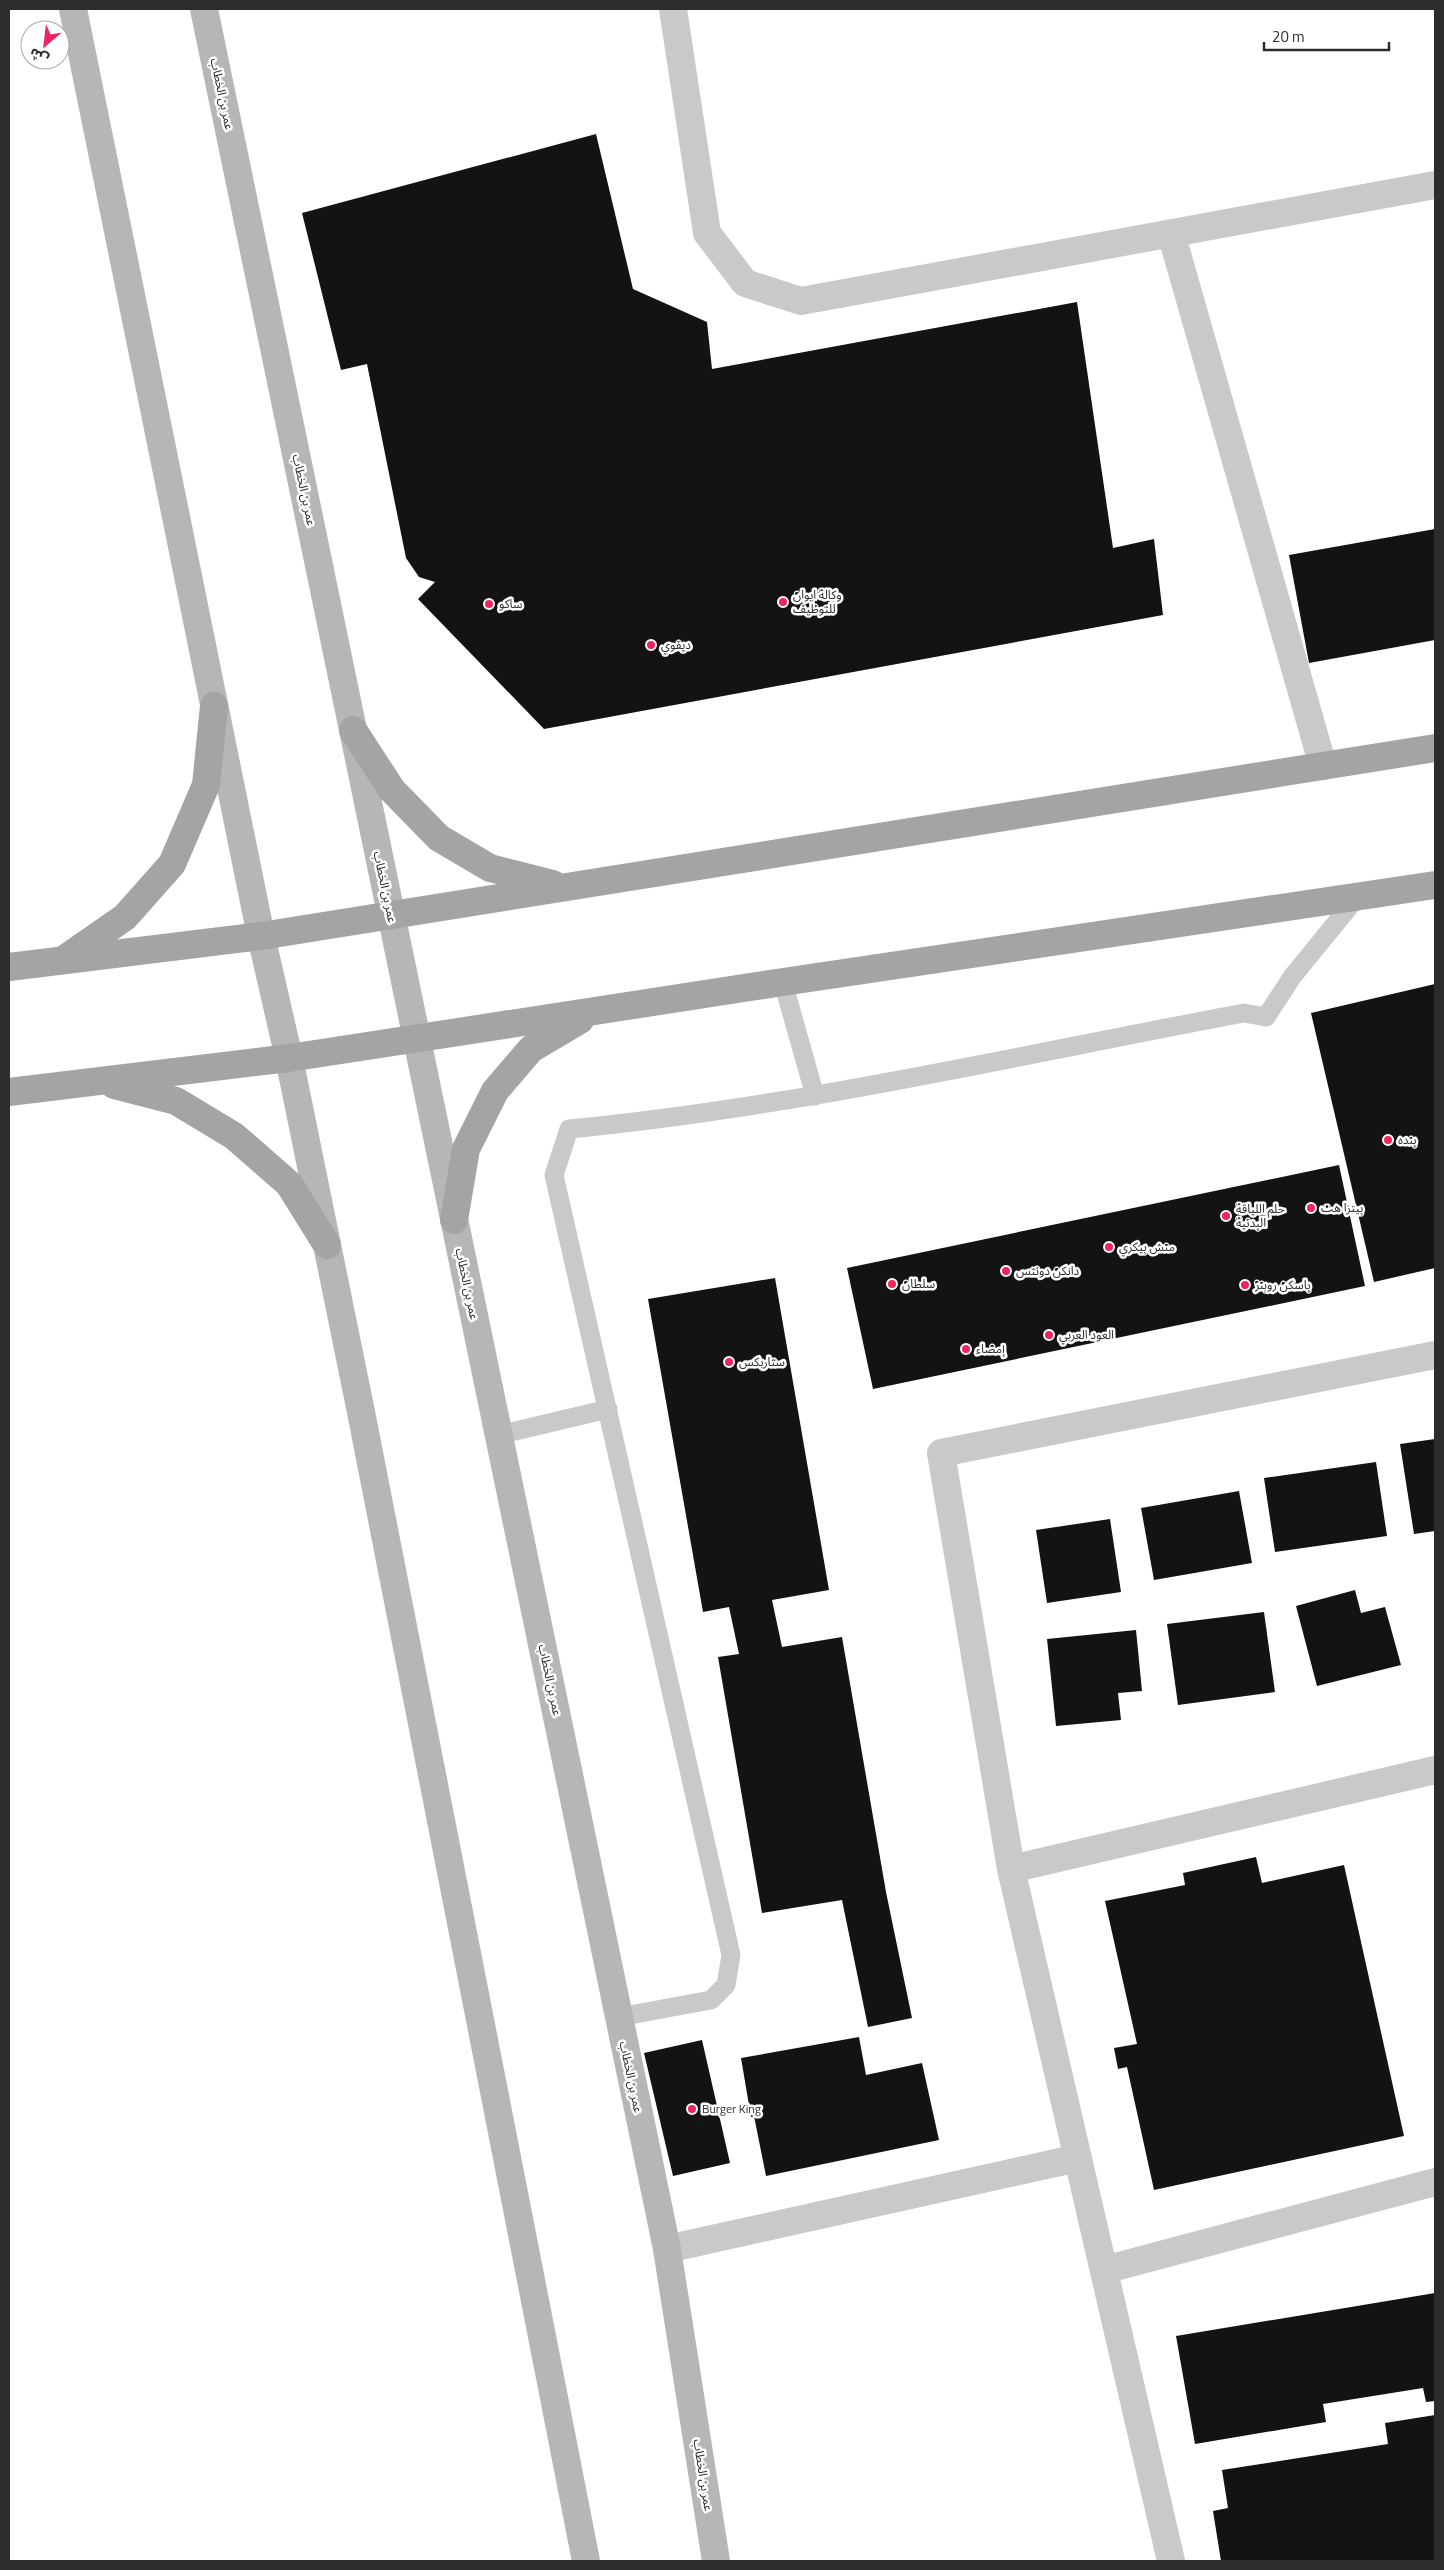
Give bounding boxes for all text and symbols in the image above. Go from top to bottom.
north arrow [20,20,70,70]
scale bar [1264,20,1389,52]
text: 20 m [1272,25,1305,48]
text: ش [25,43,52,71]
street label: عمر بن الخطاب [206,56,239,131]
street label: عمر بن الخطاب [288,452,321,527]
place label: وكالة ايوان للتوظيف [793,585,842,618]
place label: ساكو [499,594,523,613]
marker: وكالة ايوان للتوظيف [777,596,789,608]
marker: ساكو [483,598,495,610]
place label: ديفوي [661,635,691,655]
marker: ديفوي [645,639,657,651]
street label: عمر بن الخطاب [369,849,402,924]
place label: بنده [1398,1130,1417,1149]
marker: بنده [1382,1134,1394,1146]
place label: بيتزا هت [1321,1198,1363,1217]
place label: حلم اللياقة البدنية [1236,1199,1285,1232]
marker: بيتزا هت [1305,1202,1317,1214]
marker: حلم اللياقة البدنية [1220,1210,1232,1222]
place label: منش بيكري [1119,1237,1175,1257]
marker: منش بيكري [1103,1241,1115,1253]
street label: عمر بن الخطاب [451,1246,484,1321]
place label: دانكن دونتس [1016,1261,1080,1280]
marker: دانكن دونتس [1000,1265,1012,1277]
place label: سلطان [902,1274,935,1293]
place label: باسكن روبنز [1254,1275,1311,1294]
marker: سلطان [886,1278,898,1290]
marker: باسكن روبنز [1239,1279,1251,1291]
place label: العود العربي [1059,1325,1114,1345]
marker: العود العربي [1043,1329,1055,1341]
place label: إمضاء [976,1339,1005,1358]
marker: إمضاء [960,1343,972,1355]
place label: ستاربكس [739,1352,785,1371]
marker: ستاربكس [723,1356,735,1368]
street label: عمر بن الخطاب [534,1642,567,1717]
street label: عمر بن الخطاب [615,2039,648,2114]
place label: Burger King [702,2099,761,2118]
marker: Burger King [686,2103,698,2115]
street label: عمر بن الخطاب [688,2438,719,2512]

